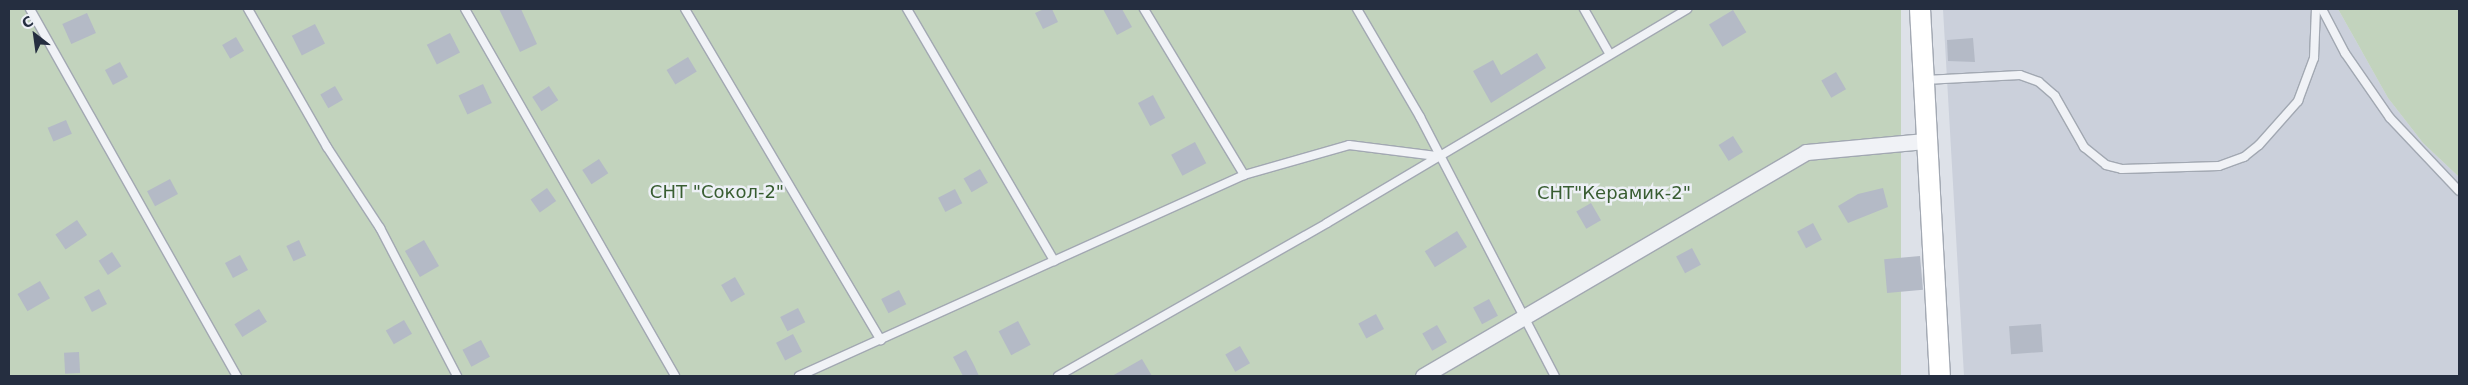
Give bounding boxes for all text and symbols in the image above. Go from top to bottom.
north arrow [10,10,60,60]
text: С [19,13,36,32]
park label: СНТ "Сокол-2" [650,181,784,203]
park label: СНТ"Керамик-2" [1537,182,1691,204]

